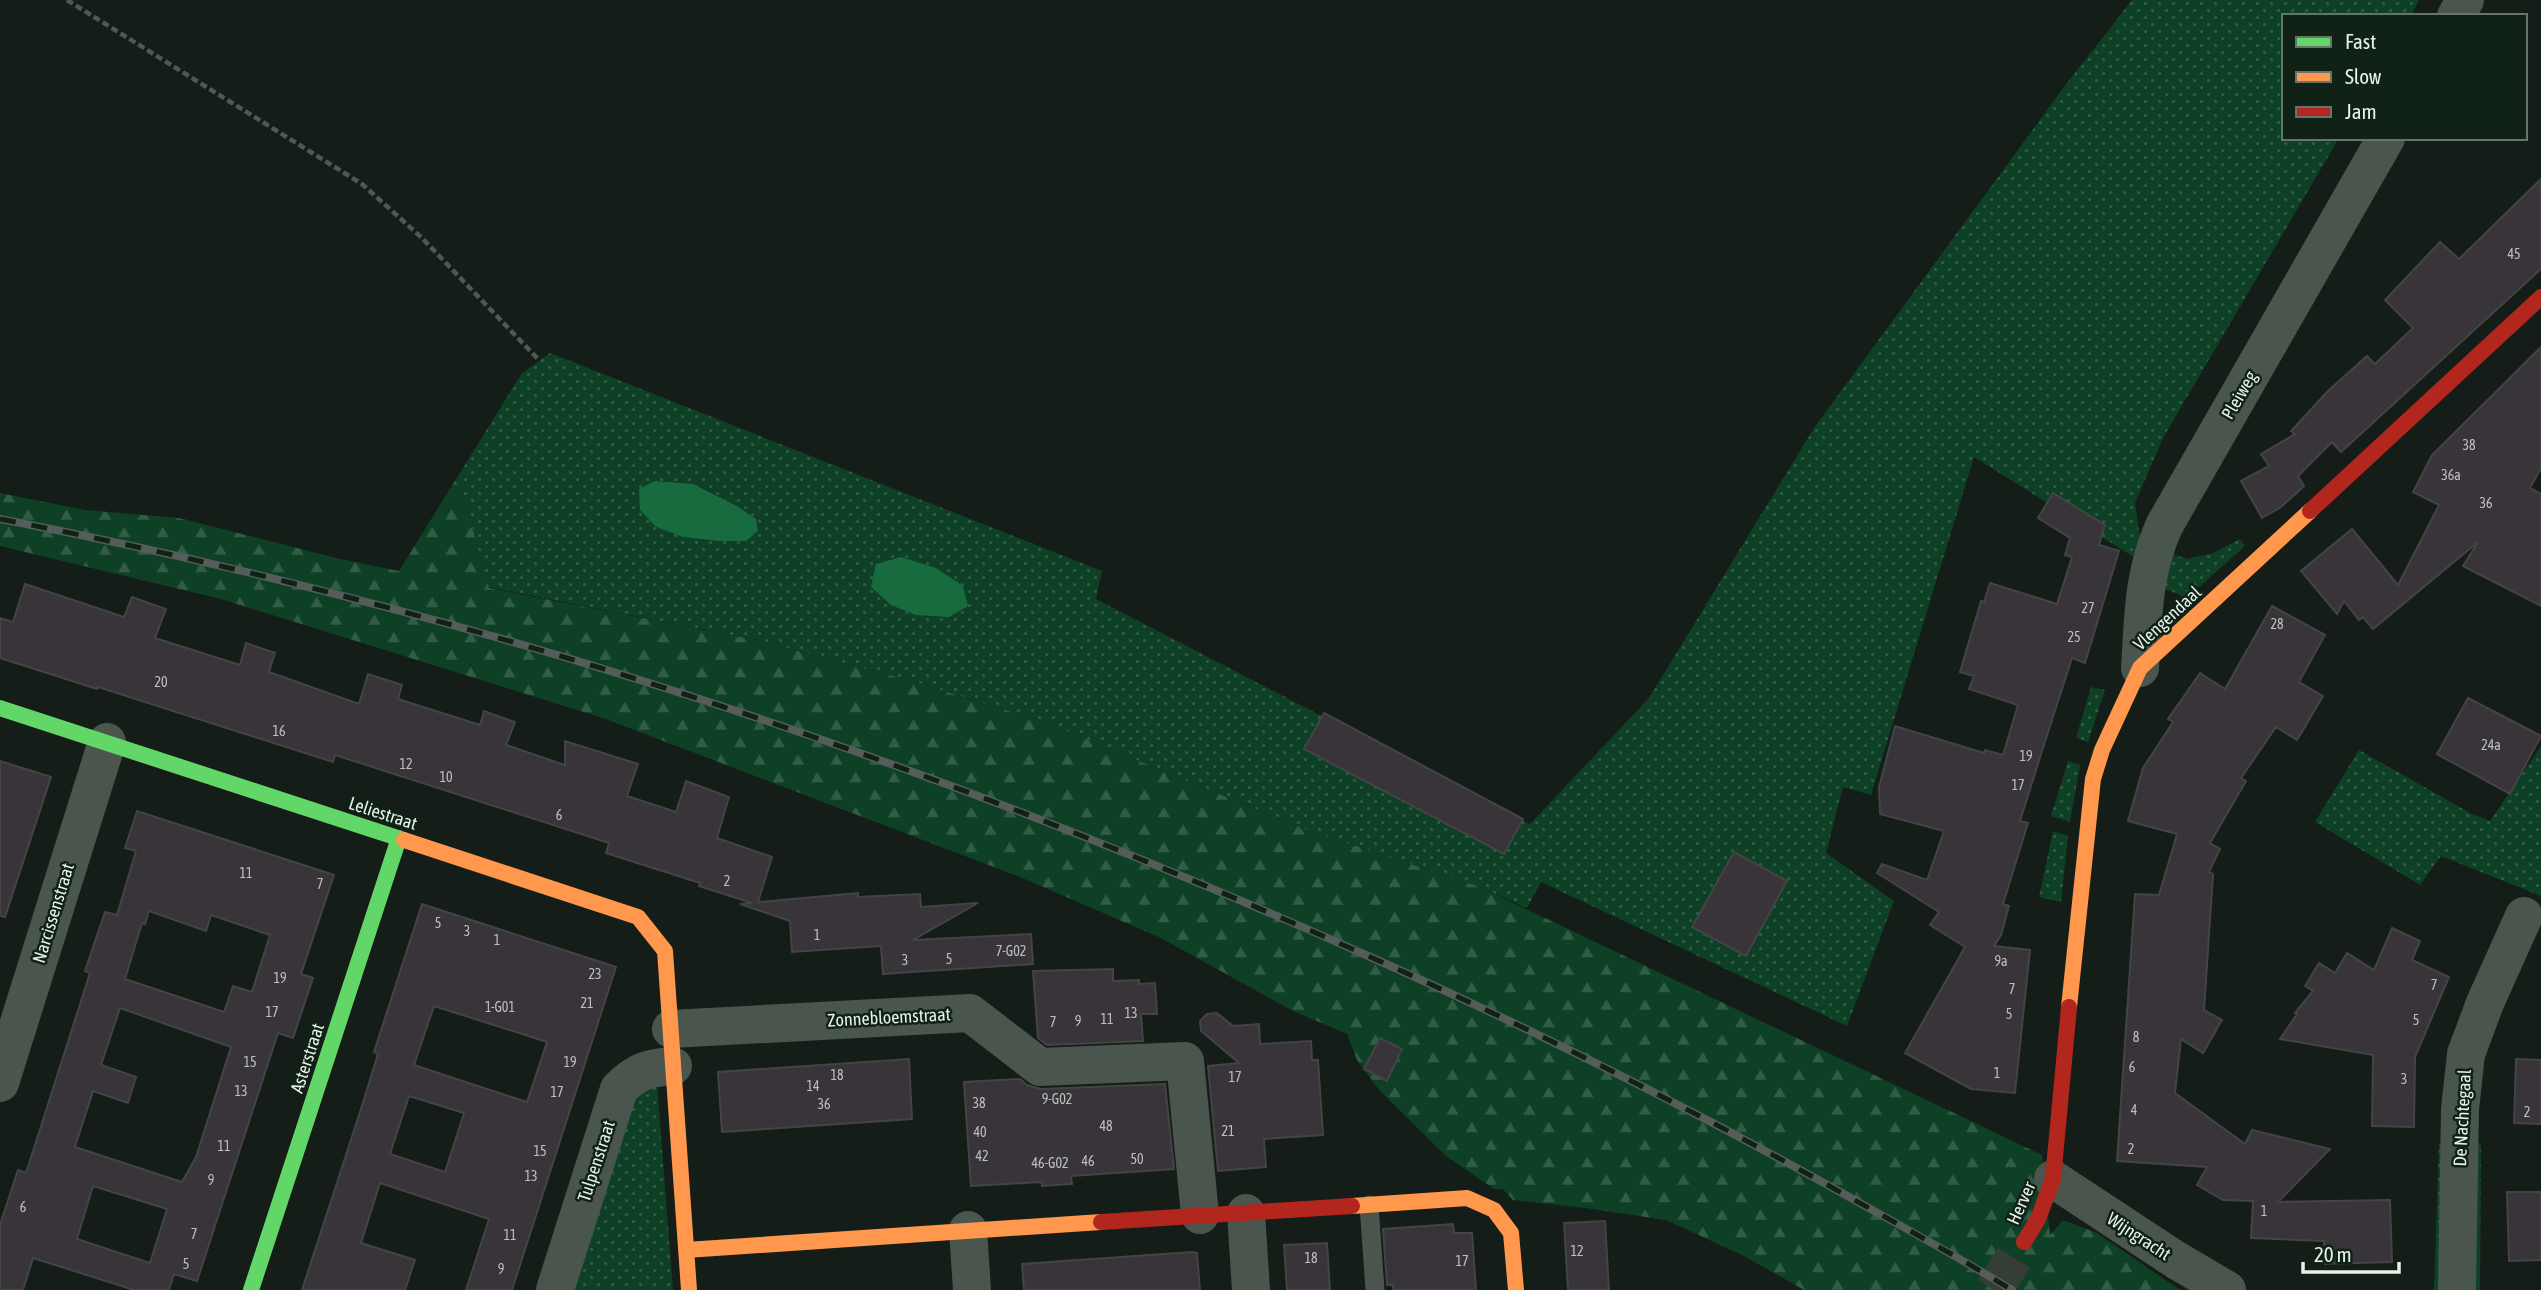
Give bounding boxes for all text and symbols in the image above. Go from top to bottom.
legend [2282,14,2527,140]
text: Fast [2345,29,2376,53]
text: Slow [2345,64,2382,88]
text: Jam [2345,99,2377,123]
house number: 45 [2507,246,2521,262]
street label: Pleiweg [2217,367,2261,423]
house number: 38 [2462,437,2476,453]
house number: 36a [2441,467,2461,483]
house number: 36 [2479,495,2493,511]
street label: Vlengendaal [2129,581,2205,655]
house number: 27 [2081,600,2095,616]
house number: 28 [2270,616,2284,632]
house number: 25 [2067,629,2081,645]
house number: 20 [154,674,168,690]
house number: 16 [272,723,286,739]
house number: 24a [2481,737,2501,753]
house number: 19 [2019,748,2033,764]
house number: 12 [399,756,413,772]
house number: 10 [439,769,453,785]
house number: 17 [2011,777,2025,793]
street label: Leliestraat [346,792,420,834]
house number: 6 [556,807,563,823]
street label: Narcissenstraat [28,861,78,965]
house number: 11 [239,865,253,881]
house number: 2 [724,873,730,889]
house number: 7 [317,876,323,892]
house number: 5 [435,915,441,931]
house number: 3 [464,923,470,939]
house number: 1 [814,927,820,943]
house number: 1 [494,932,500,948]
house number: 7-G02 [996,943,1026,959]
house number: 5 [946,951,952,967]
house number: 3 [902,952,908,968]
house number: 9a [1994,953,2008,969]
house number: 23 [588,966,602,982]
house number: 19 [273,970,287,986]
house number: 7 [2431,977,2437,993]
house number: 7 [2009,981,2015,997]
house number: 21 [580,995,594,1011]
house number: 1-G01 [485,999,515,1015]
street label: Zonnebloemstraat [827,1003,951,1031]
house number: 17 [265,1004,279,1020]
house number: 13 [1124,1005,1138,1021]
house number: 5 [2006,1006,2012,1022]
house number: 11 [1100,1011,1114,1027]
house number: 5 [2413,1012,2419,1028]
house number: 9 [1075,1013,1081,1029]
house number: 7 [1050,1014,1056,1030]
street label: Asterstraat [286,1020,328,1096]
house number: 8 [2133,1029,2140,1045]
house number: 15 [243,1054,257,1070]
house number: 19 [563,1054,577,1070]
house number: 6 [2129,1059,2136,1075]
house number: 1 [1994,1065,2000,1081]
house number: 18 [830,1067,844,1083]
house number: 17 [1228,1069,1242,1085]
street label: De Nachtegaal [2449,1069,2475,1167]
house number: 3 [2401,1071,2407,1087]
house number: 14 [806,1078,820,1094]
house number: 13 [234,1083,248,1099]
house number: 17 [550,1084,564,1100]
house number: 9-G02 [1042,1091,1072,1107]
house number: 38 [972,1095,986,1111]
house number: 36 [817,1096,831,1112]
house number: 4 [2131,1102,2138,1118]
house number: 2 [2524,1104,2530,1120]
street label: Tulpenstraat [573,1118,619,1204]
house number: 48 [1099,1118,1113,1134]
house number: 21 [1221,1123,1235,1139]
house number: 40 [973,1124,987,1140]
house number: 11 [217,1138,231,1154]
house number: 2 [2128,1141,2134,1157]
house number: 15 [533,1143,547,1159]
house number: 42 [975,1148,989,1164]
house number: 50 [1130,1151,1144,1167]
house number: 46 [1081,1153,1095,1169]
house number: 46-G02 [1031,1155,1069,1171]
house number: 13 [524,1168,538,1184]
house number: 9 [208,1172,214,1188]
street label: Herver [2002,1178,2040,1228]
house number: 6 [20,1199,27,1215]
house number: 1 [2261,1203,2267,1219]
street label: Wijngracht [2103,1208,2175,1264]
house number: 7 [191,1226,197,1242]
house number: 11 [503,1227,517,1243]
scale bar [2303,1230,2399,1274]
text: 20 m [2314,1242,2352,1266]
house number: 12 [1570,1243,1584,1259]
house number: 18 [1304,1250,1318,1266]
house number: 17 [1455,1253,1469,1269]
house number: 5 [183,1256,189,1272]
house number: 9 [498,1261,504,1277]

